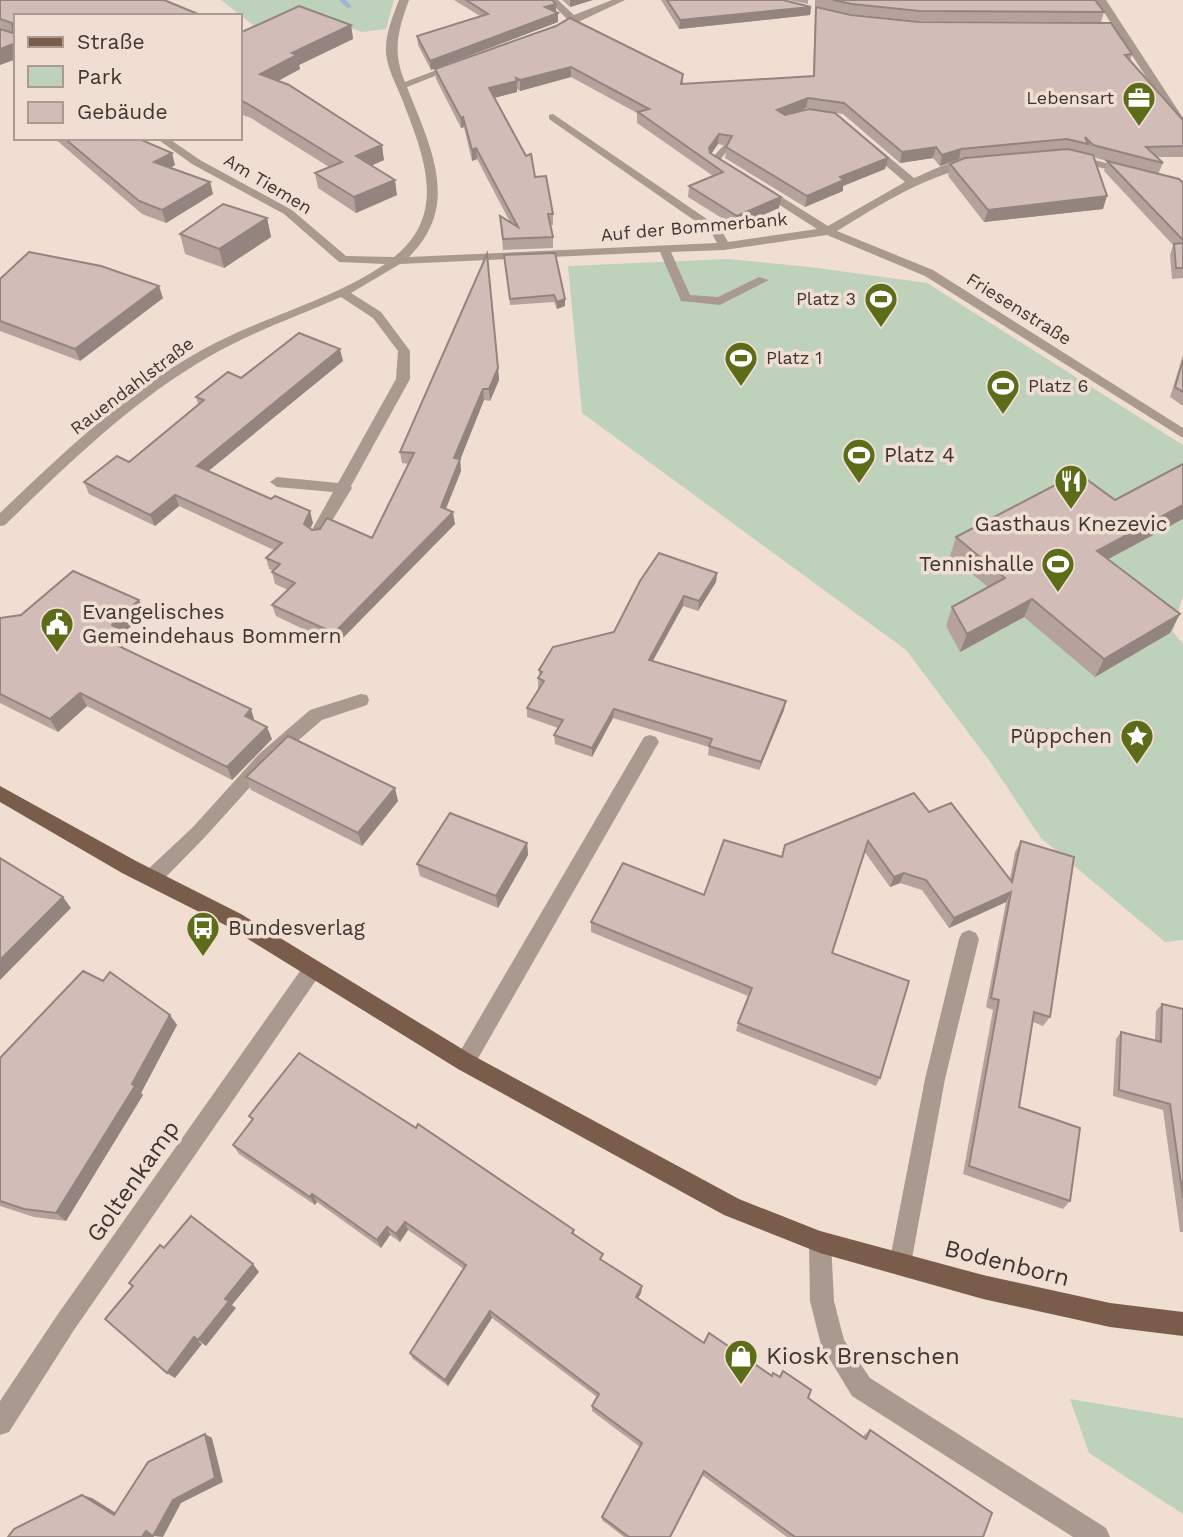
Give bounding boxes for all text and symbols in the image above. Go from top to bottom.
legend [14,14,242,140]
text: Straße [77,29,145,54]
text: Park [77,64,122,89]
office icon: Lebensart [1120,79,1158,128]
place label: Lebensart [1026,87,1114,108]
text: Gebäude [77,99,168,124]
street label: Am Tiemen [220,149,316,218]
street label: Auf der Bommerbank [600,208,788,245]
street label: Friesenstraße [963,268,1076,349]
sports icon: Platz 3 [862,280,900,329]
place label: Platz 3 [796,288,856,309]
street label: Rauendahlstraße [66,332,197,439]
sports icon: Platz 1 [722,339,760,388]
place label: Platz 1 [766,347,822,368]
sports icon: Platz 6 [984,367,1022,416]
place label: Platz 6 [1028,375,1089,396]
sports icon: Platz 4 [840,436,878,485]
place label: Platz 4 [884,442,955,467]
restaurant icon: Gasthaus Knezevic [1052,462,1090,511]
place label: Gasthaus Knezevic [974,511,1168,536]
sports icon: Tennishalle [1039,545,1077,594]
place label: Tennishalle [919,551,1034,576]
place label: Evangelisches Gemeindehaus Bommern [82,599,341,648]
public building icon: Evangelisches Gemeindehaus Bommern [38,605,76,654]
place icon: Püppchen [1118,717,1156,766]
place label: Püppchen [1010,723,1112,748]
bus stop icon: Bundesverlag [184,909,222,958]
place label: Bundesverlag [228,915,366,940]
street label: Goltenkamp [81,1115,185,1247]
street label: Bodenborn [942,1234,1072,1292]
shop icon: Kiosk Brenschen [722,1337,760,1386]
place label: Kiosk Brenschen [766,1342,960,1370]

